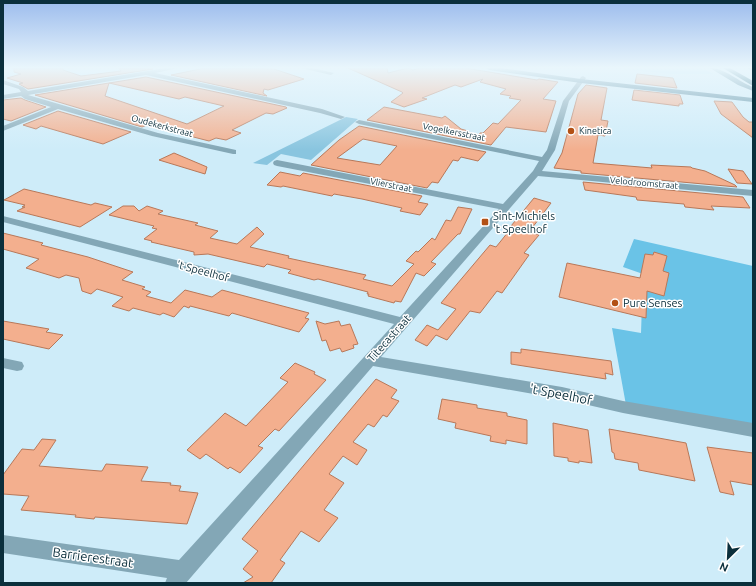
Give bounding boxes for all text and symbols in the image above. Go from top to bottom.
street label: Oudekerkstraat [130,113,194,139]
street label: Vogelkersstraat [422,121,487,143]
marker: Kinetica [566,126,576,136]
place label: Kinetica [579,126,611,136]
street label: Velodroomstraat [609,175,679,191]
street label: Vlierstraat [369,176,413,194]
place label: Sint-Michiels 't Speelhof [493,210,555,235]
marker: Sint-Michiels 't Speelhof [480,217,490,227]
street label: 't Speelhof [176,258,231,284]
place label: Pure Senses [623,297,683,309]
marker: Pure Senses [610,298,620,308]
street label: Titecastraat [365,312,414,364]
street label: 't Speelhof [529,381,593,407]
north arrow [708,538,748,578]
street label: Barrierestraat [52,544,134,570]
text: N [718,560,730,574]

